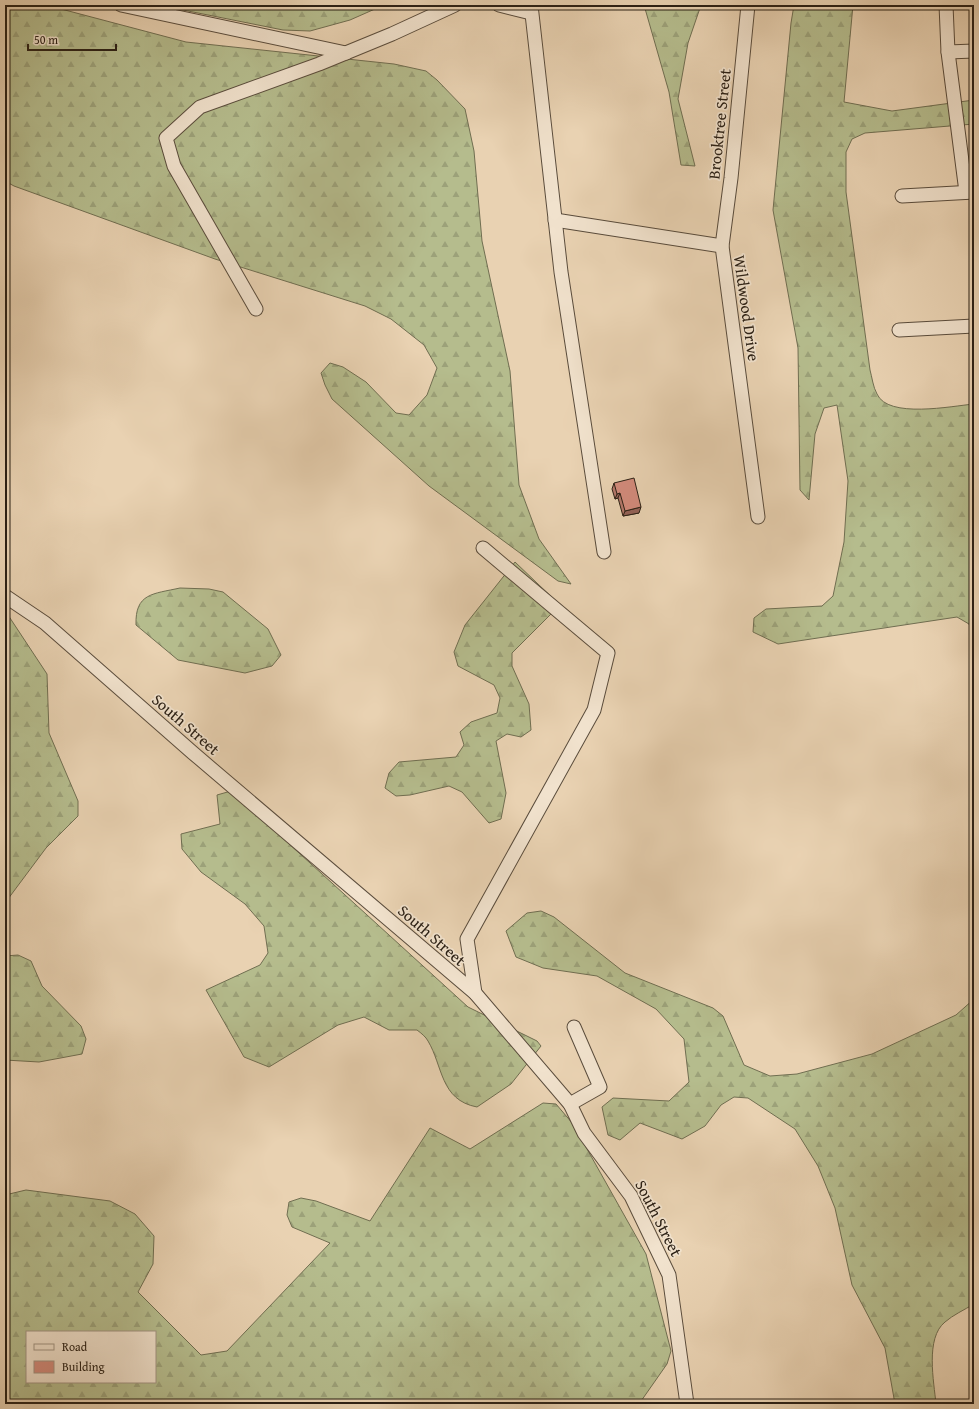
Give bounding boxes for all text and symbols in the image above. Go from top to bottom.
scale bar [28,26,116,52]
text: 50 m [34,31,58,48]
street label: Brooktree Street [701,67,737,180]
street label: Wildwood Drive [728,254,766,362]
street label: South Street [147,688,226,761]
street label: South Street [393,899,472,972]
street label: South Street [629,1175,689,1261]
legend [26,1331,156,1383]
text: Road [62,1338,88,1355]
text: Building [62,1358,105,1375]

